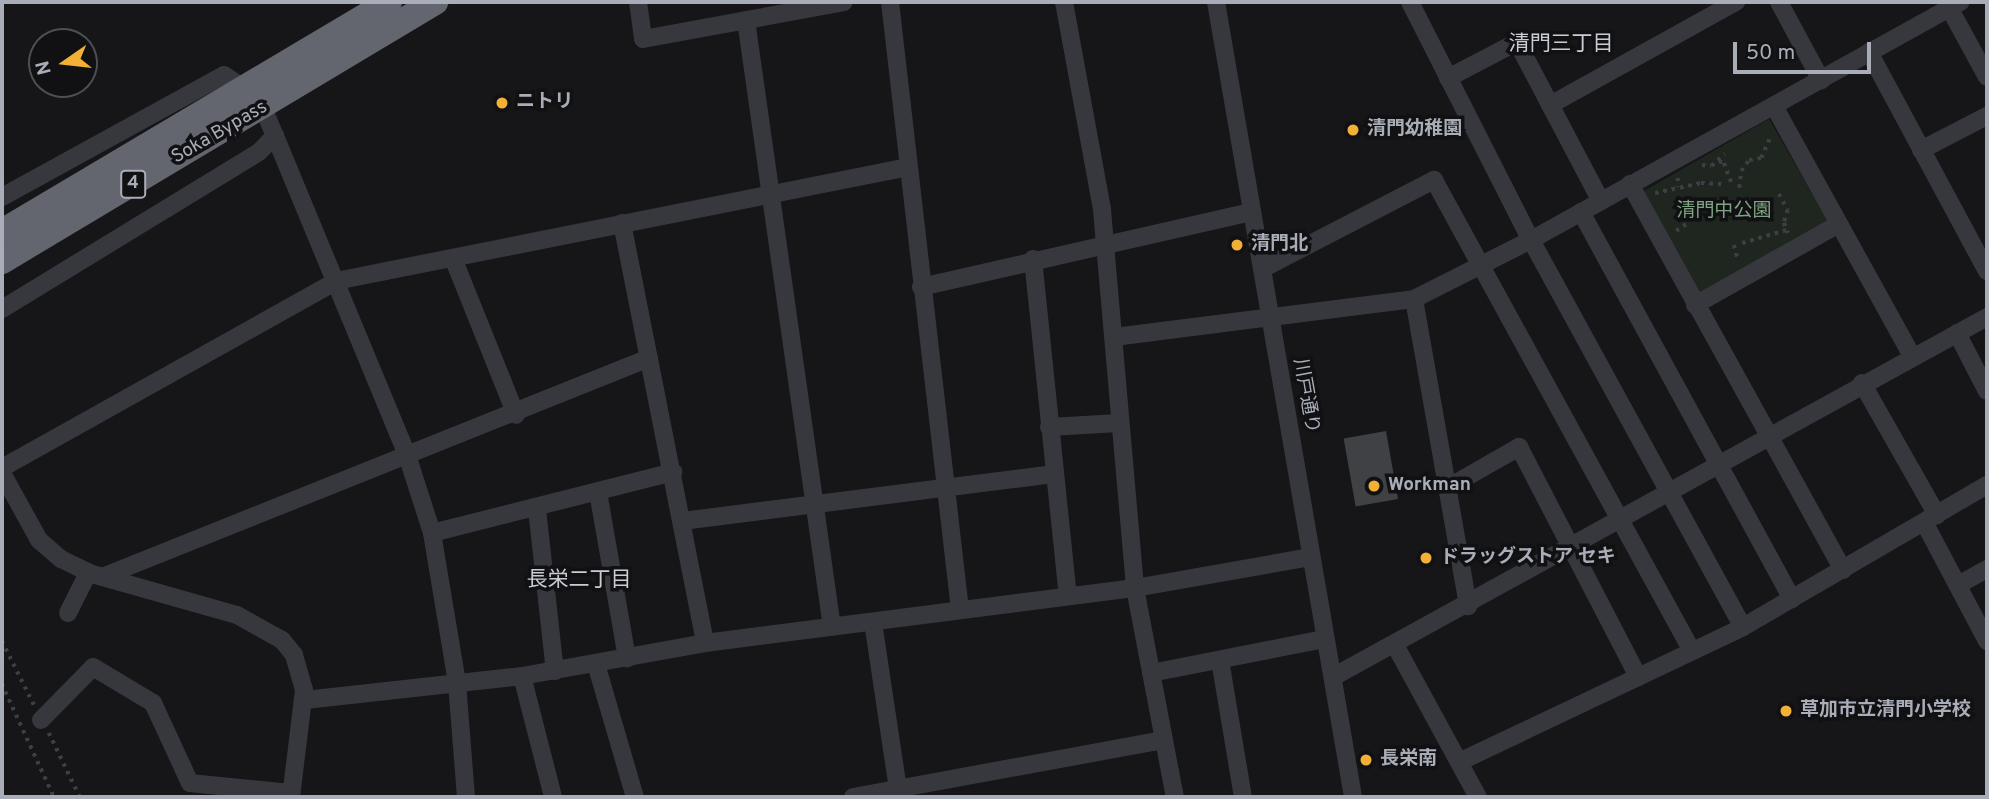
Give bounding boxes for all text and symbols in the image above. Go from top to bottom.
north arrow [28,28,98,98]
scale bar [1737,28,1875,72]
district label: 清門三丁目 [1509,32,1613,58]
text: 50 m [1746,40,1795,67]
text: N [31,58,58,77]
place label: ニトリ [516,92,573,114]
marker: ニトリ [494,95,510,111]
street label: Soka Bypass [168,96,272,170]
place label: 清門幼稚園 [1367,119,1462,141]
marker: 清門幼稚園 [1345,122,1361,138]
road number: 4 [119,169,147,198]
park label: 清門中公園 [1677,201,1771,223]
place label: 清門北 [1251,234,1308,256]
marker: 清門北 [1229,237,1245,253]
street label: 川戸通り [1287,357,1323,435]
place label: Workman [1388,475,1471,497]
marker: Workman [1366,478,1382,494]
place label: ドラッグストア セキ [1440,547,1616,569]
marker: ドラッグストア セキ [1418,550,1434,566]
district label: 長栄二丁目 [527,568,631,594]
place label: 草加市立清門小学校 [1800,700,1971,722]
marker: 草加市立清門小学校 [1778,703,1794,719]
place label: 長栄南 [1380,749,1437,771]
marker: 長栄南 [1358,752,1374,768]

